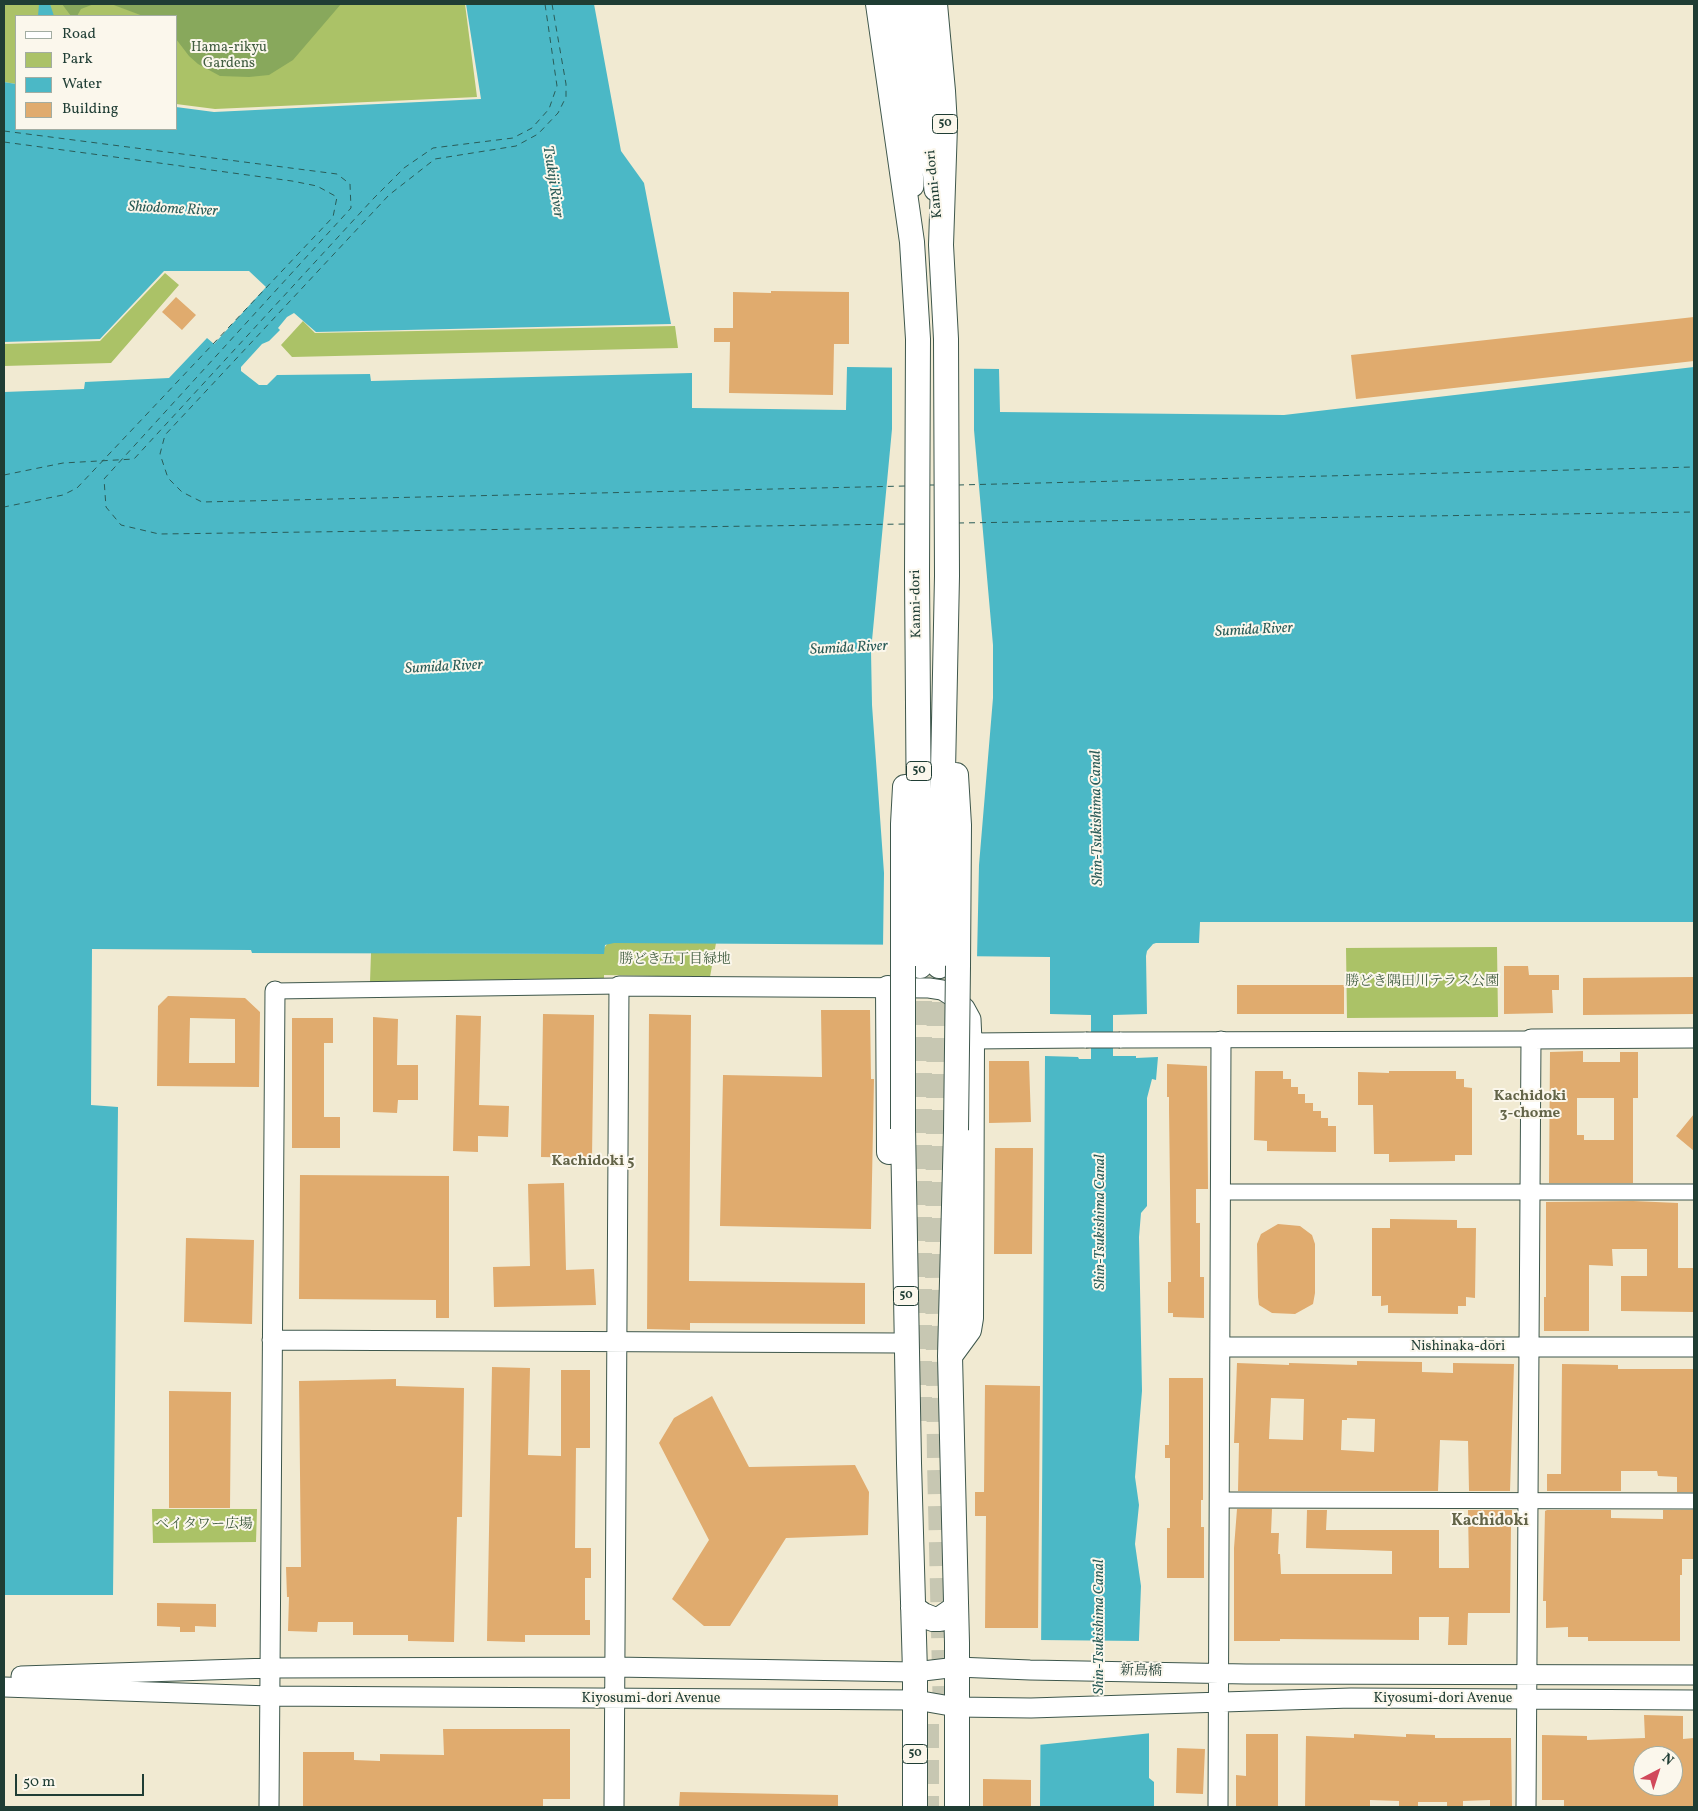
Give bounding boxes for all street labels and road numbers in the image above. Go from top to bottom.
road number: 50 [932,115,958,134]
street label: Kanni-dori [923,149,947,219]
street label: Kanni-dori [908,570,926,638]
road number: 50 [906,761,932,780]
road number: 50 [894,1286,918,1305]
street label: Nishinaka-dōri [1411,1339,1505,1355]
street label: 新島橋 [1120,1663,1162,1681]
street label: Kiyosumi-dori Avenue [582,1691,720,1707]
street label: Kiyosumi-dori Avenue [1374,1691,1512,1707]
road number: 50 [902,1745,928,1764]

